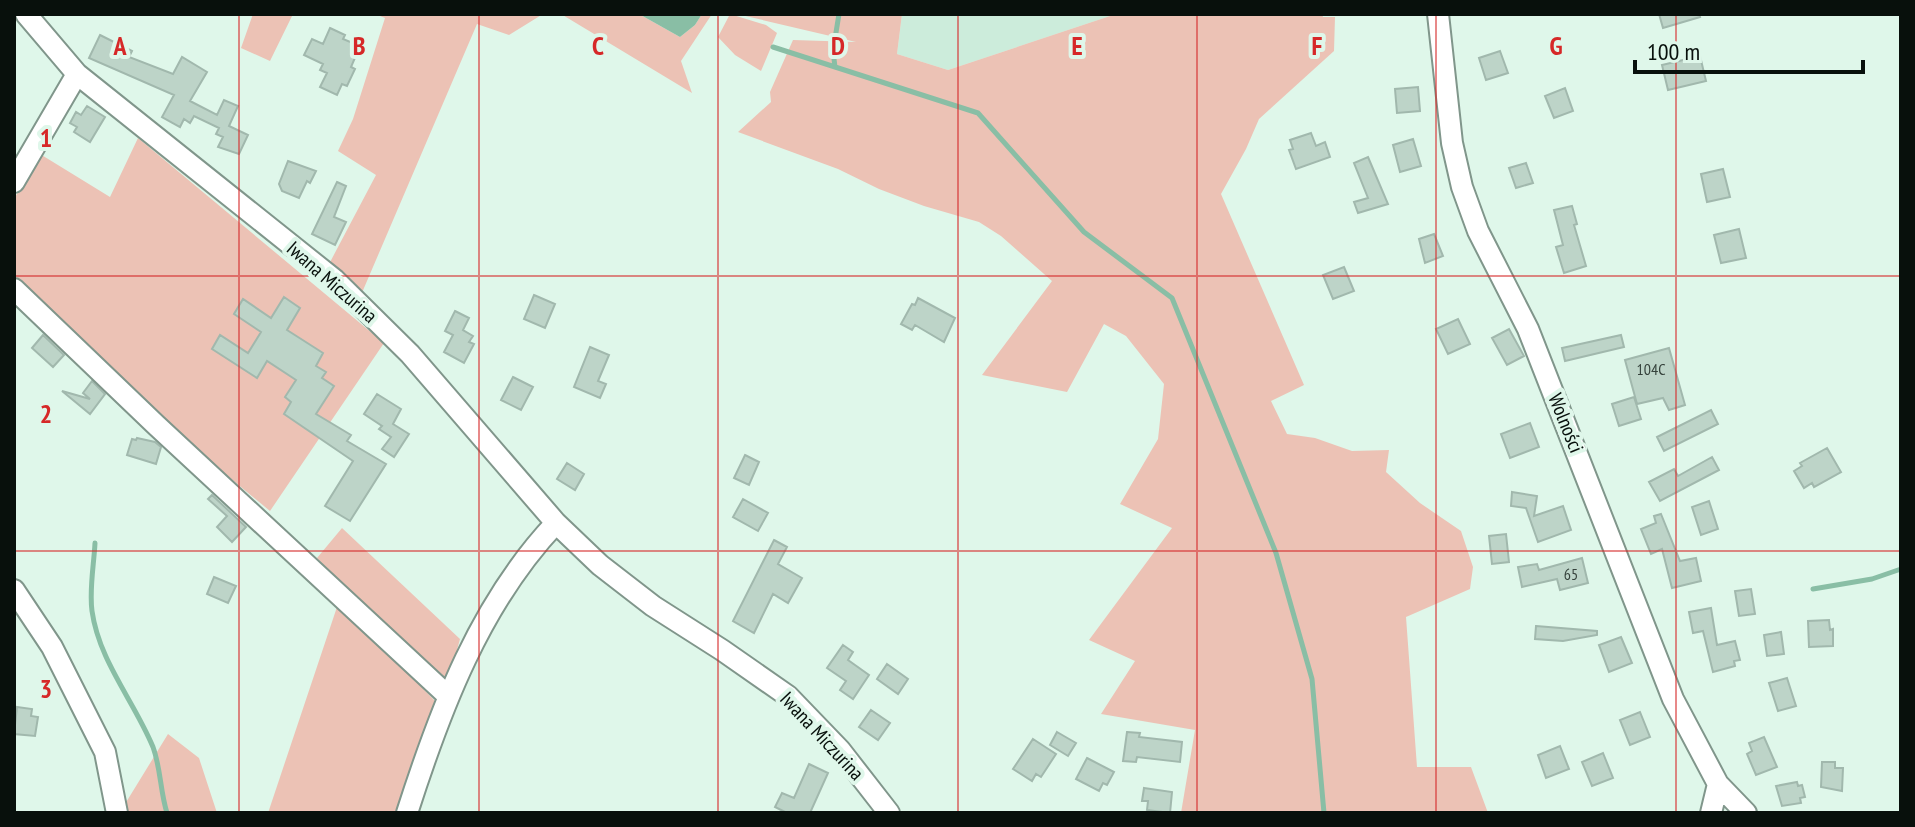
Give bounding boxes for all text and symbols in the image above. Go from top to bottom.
scale bar [1635,24,1863,74]
text: A [112,29,127,62]
text: B [353,29,366,62]
text: C [592,29,604,62]
text: D [831,29,845,62]
text: E [1071,29,1083,62]
text: F [1312,29,1323,62]
text: G [1549,29,1563,62]
text: 100 m [1647,36,1700,67]
text: 1 [40,121,52,154]
street label: Iwana Miczurina [281,235,383,329]
house number: 104C [1637,359,1665,379]
street label: Wolności [1542,390,1590,456]
text: 2 [40,397,52,430]
house number: 65 [1564,564,1578,584]
text: 3 [40,672,52,705]
street label: Iwana Miczurina [774,686,870,786]

